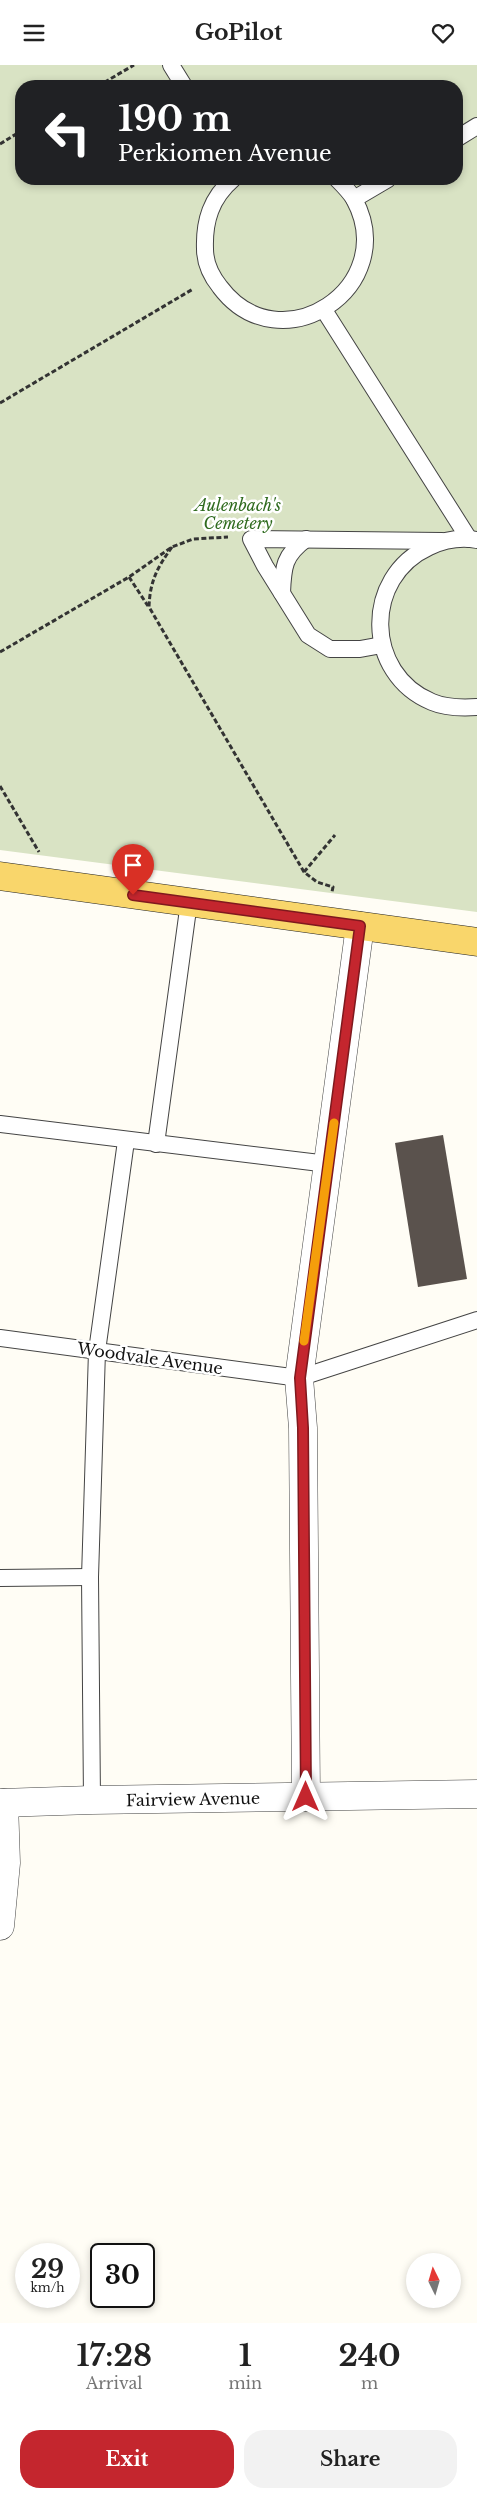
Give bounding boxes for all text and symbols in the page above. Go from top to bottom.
icon: menu [20,19,48,47]
text: GoPilot [195,19,282,46]
icon: heart [429,19,457,47]
text: 190 m [118,97,231,140]
icon: left [35,100,100,165]
text: Perkiomen Avenue [118,140,332,167]
park label: Aulenbach's Cemetery [193,495,281,533]
pin [112,844,154,895]
icon: arrive [119,851,147,879]
street label: Woodvale Avenue [75,1338,224,1378]
position arrow [279,1770,331,1822]
street label: Fairview Avenue [126,1788,260,1810]
speed limit sign: 30 [90,2243,155,2308]
north arrow [406,2253,461,2307]
map controls [406,2253,461,2308]
text: 29 [31,2254,64,2285]
text: km/h [30,2280,65,2295]
text: 17:28 [76,2337,152,2374]
text: 1 [239,2337,252,2374]
text: 240 [339,2337,401,2374]
text: Arrival [86,2373,143,2393]
text: min [228,2373,262,2393]
text: m [361,2373,378,2393]
button: Exit [20,2430,234,2488]
button: Share [244,2430,457,2488]

